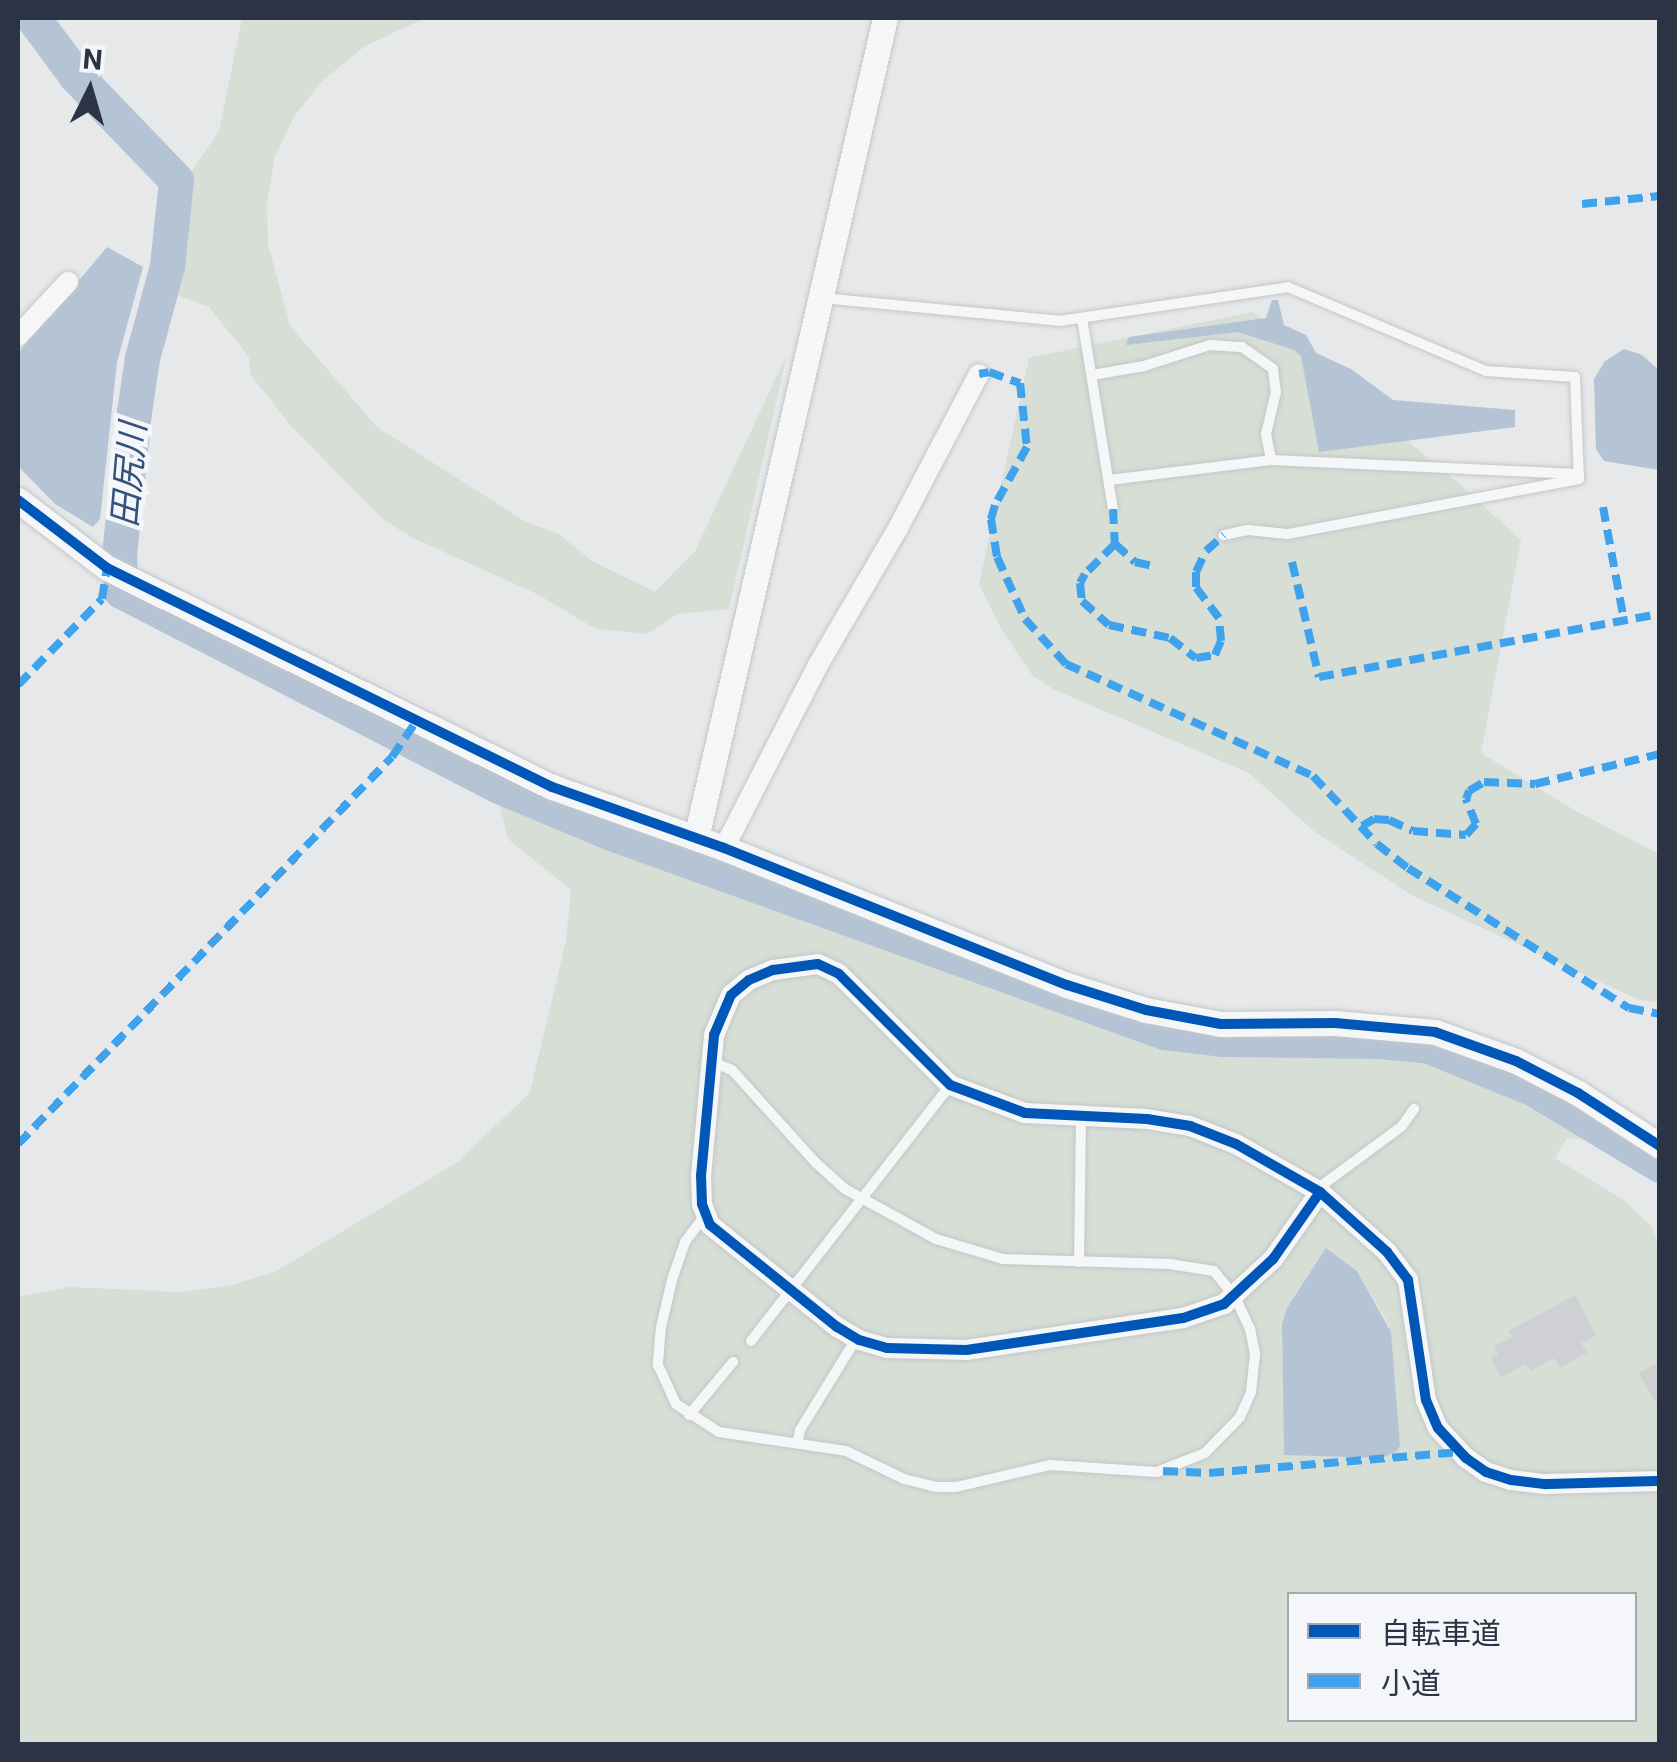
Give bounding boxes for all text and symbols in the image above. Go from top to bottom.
north arrow [40,40,140,140]
text: N [81,42,104,77]
water label: 田尻川 [105,421,155,529]
legend [1287,1592,1637,1722]
text: 自転車道 [1381,1616,1501,1651]
text: 小道 [1381,1666,1441,1701]

